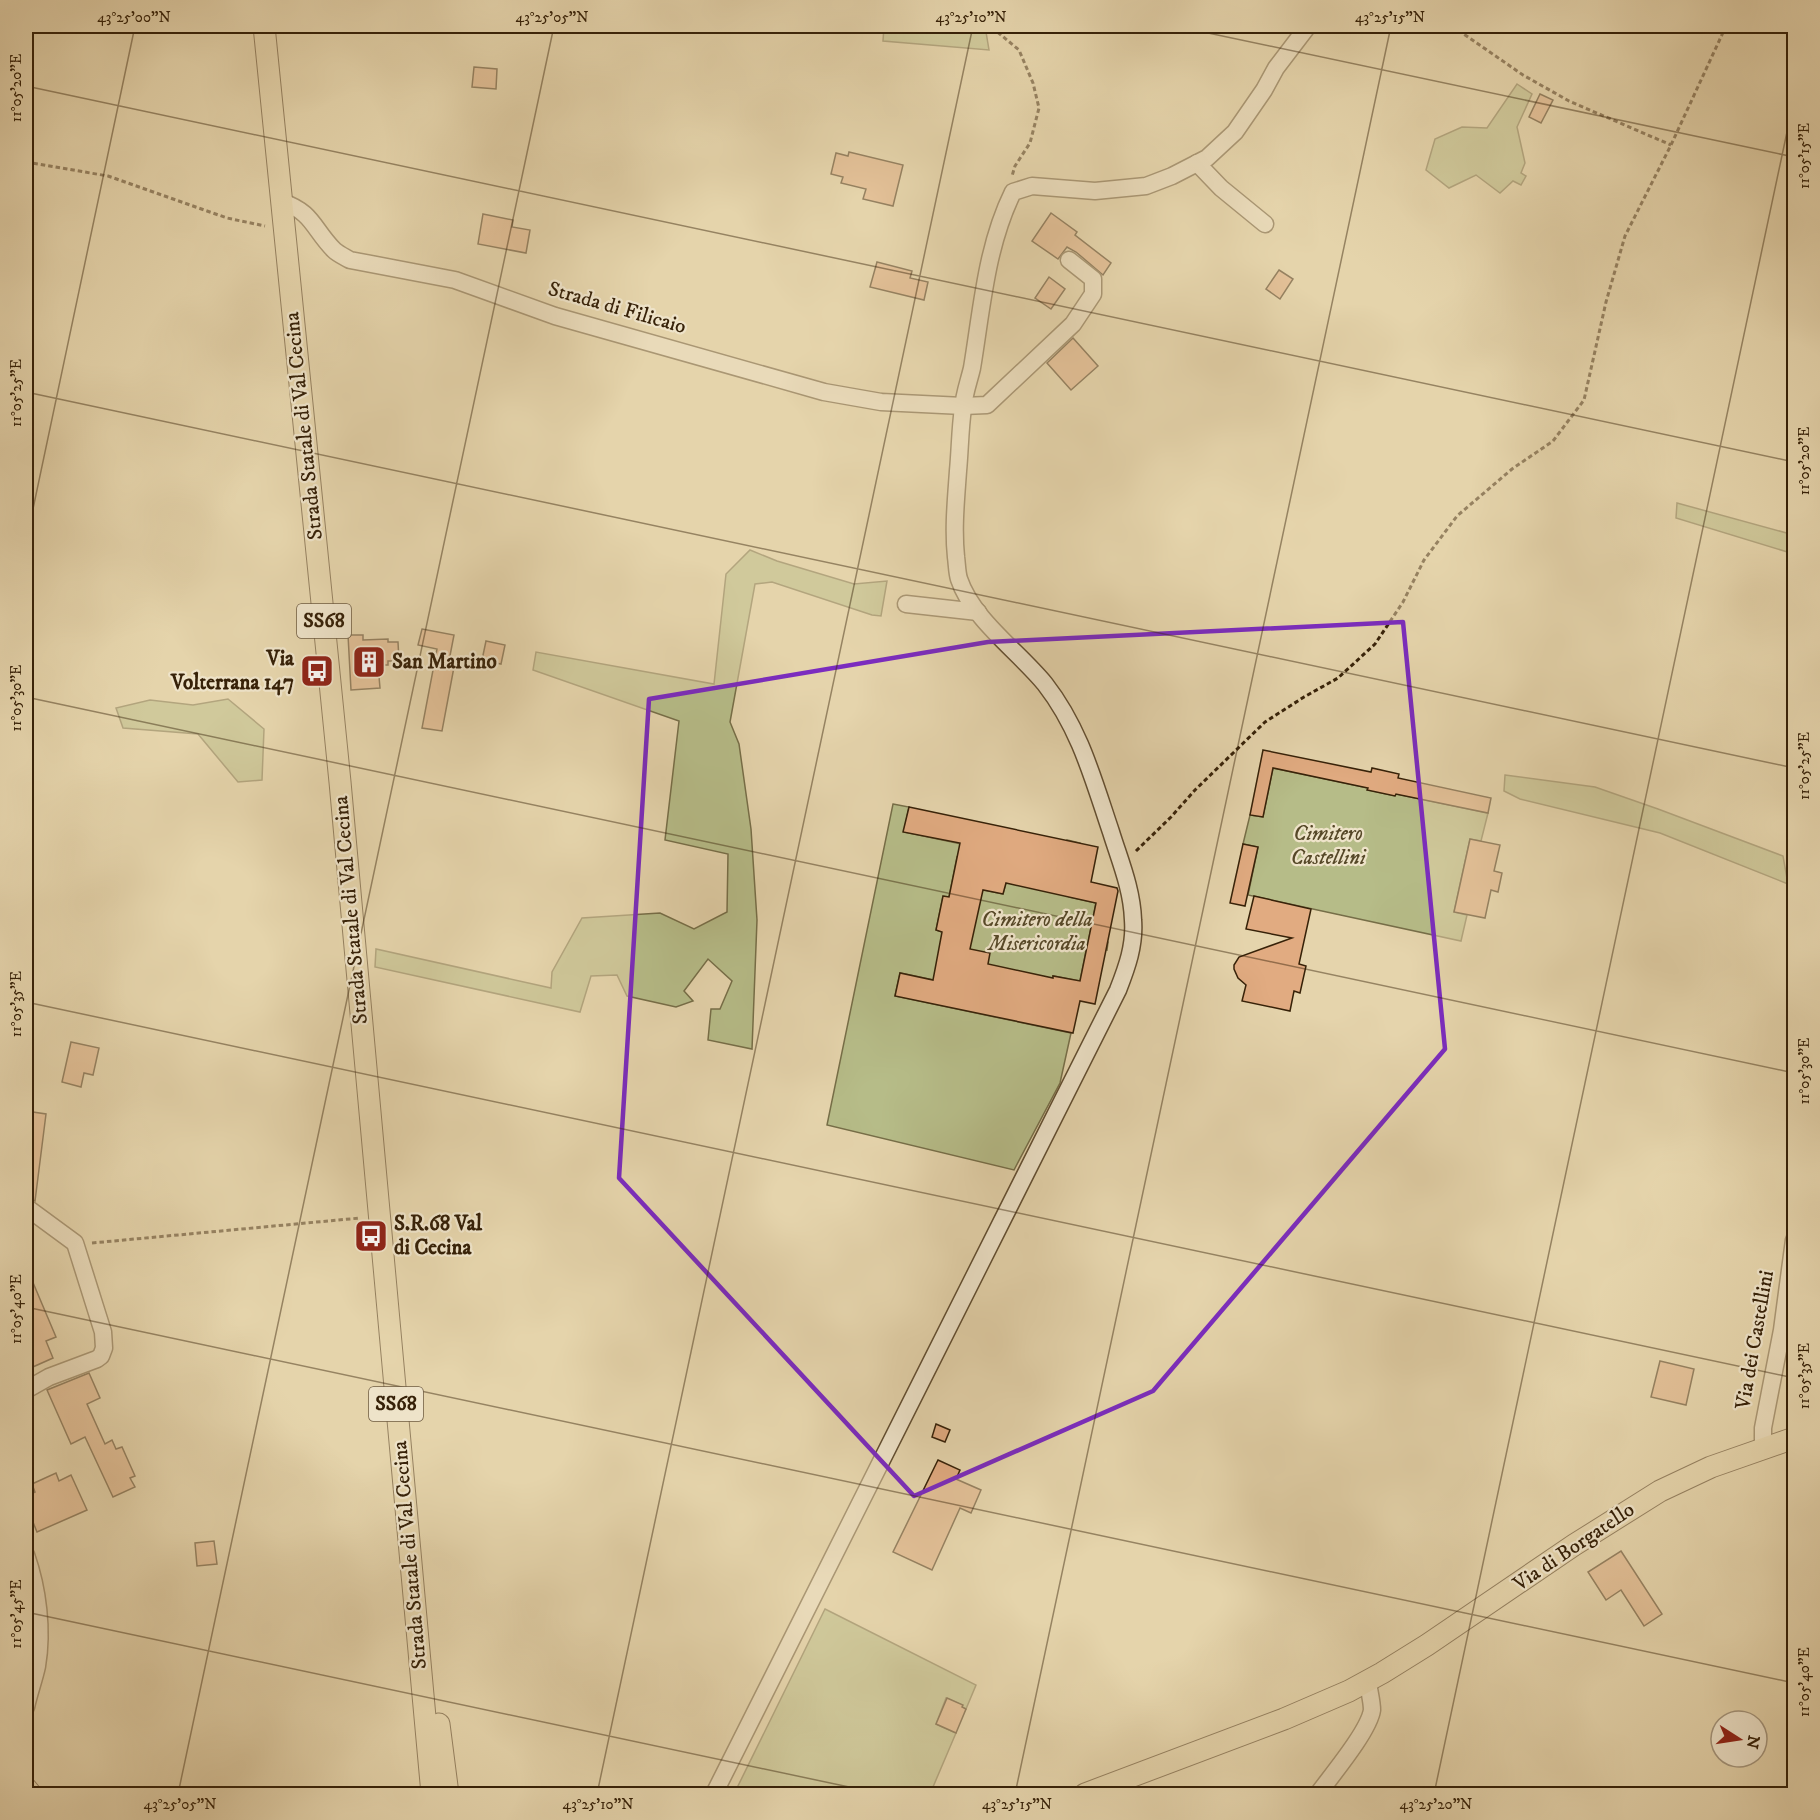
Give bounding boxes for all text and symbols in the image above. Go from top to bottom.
text: 43°25'00"N [97,8,171,27]
text: 43°25'05"N [516,8,588,27]
text: 43°25'10"N [936,8,1006,27]
text: 43°25'15"N [1355,8,1425,27]
text: 11°05'20"E [7,53,26,122]
text: 11°05'15"E [1795,123,1814,189]
street label: Strada di Filicaio [545,276,689,340]
street label: Strada Statale di Val Cecina [279,311,329,541]
text: 11°05'25"E [7,359,26,427]
text: 11°05'20"E [1795,426,1814,495]
road number: SS68 [297,604,351,638]
building icon: San Martino [351,644,387,680]
place label: Via Volterrana 147 [170,646,295,696]
place label: San Martino [392,649,497,675]
bus stop icon: Via Volterrana 147 [299,653,335,689]
text: 11°05'30"E [7,664,26,731]
text: 11°05'25"E [1795,732,1814,800]
street label: Strada Statale di Val Cecina [328,795,374,1025]
park label: Cimitero Castellini [1291,821,1367,871]
park label: Cimitero della Misericordia [981,907,1093,957]
text: 11°05'35"E [7,970,26,1037]
text: 11°05'30"E [1795,1037,1814,1104]
place label: S.R.68 Val di Cecina [394,1211,483,1261]
bus stop icon: S.R.68 Val di Cecina [353,1218,389,1254]
street label: Via dei Castellini [1730,1268,1780,1413]
text: 11°05'40"E [7,1274,26,1344]
text: 11°05'35"E [1795,1342,1814,1409]
road number: SS68 [369,1387,423,1421]
street label: Strada Statale di Val Cecina [387,1440,433,1670]
street label: Via di Borgatello [1507,1497,1640,1598]
text: 11°05'45"E [7,1579,26,1649]
text: 11°05'40"E [1795,1647,1814,1717]
north arrow [1709,1709,1769,1769]
text: N [1742,1733,1764,1750]
text: 43°25'05"N [144,1795,216,1814]
text: 43°25'10"N [563,1795,633,1814]
text: 43°25'15"N [982,1795,1052,1814]
text: 43°25'20"N [1400,1795,1472,1814]

